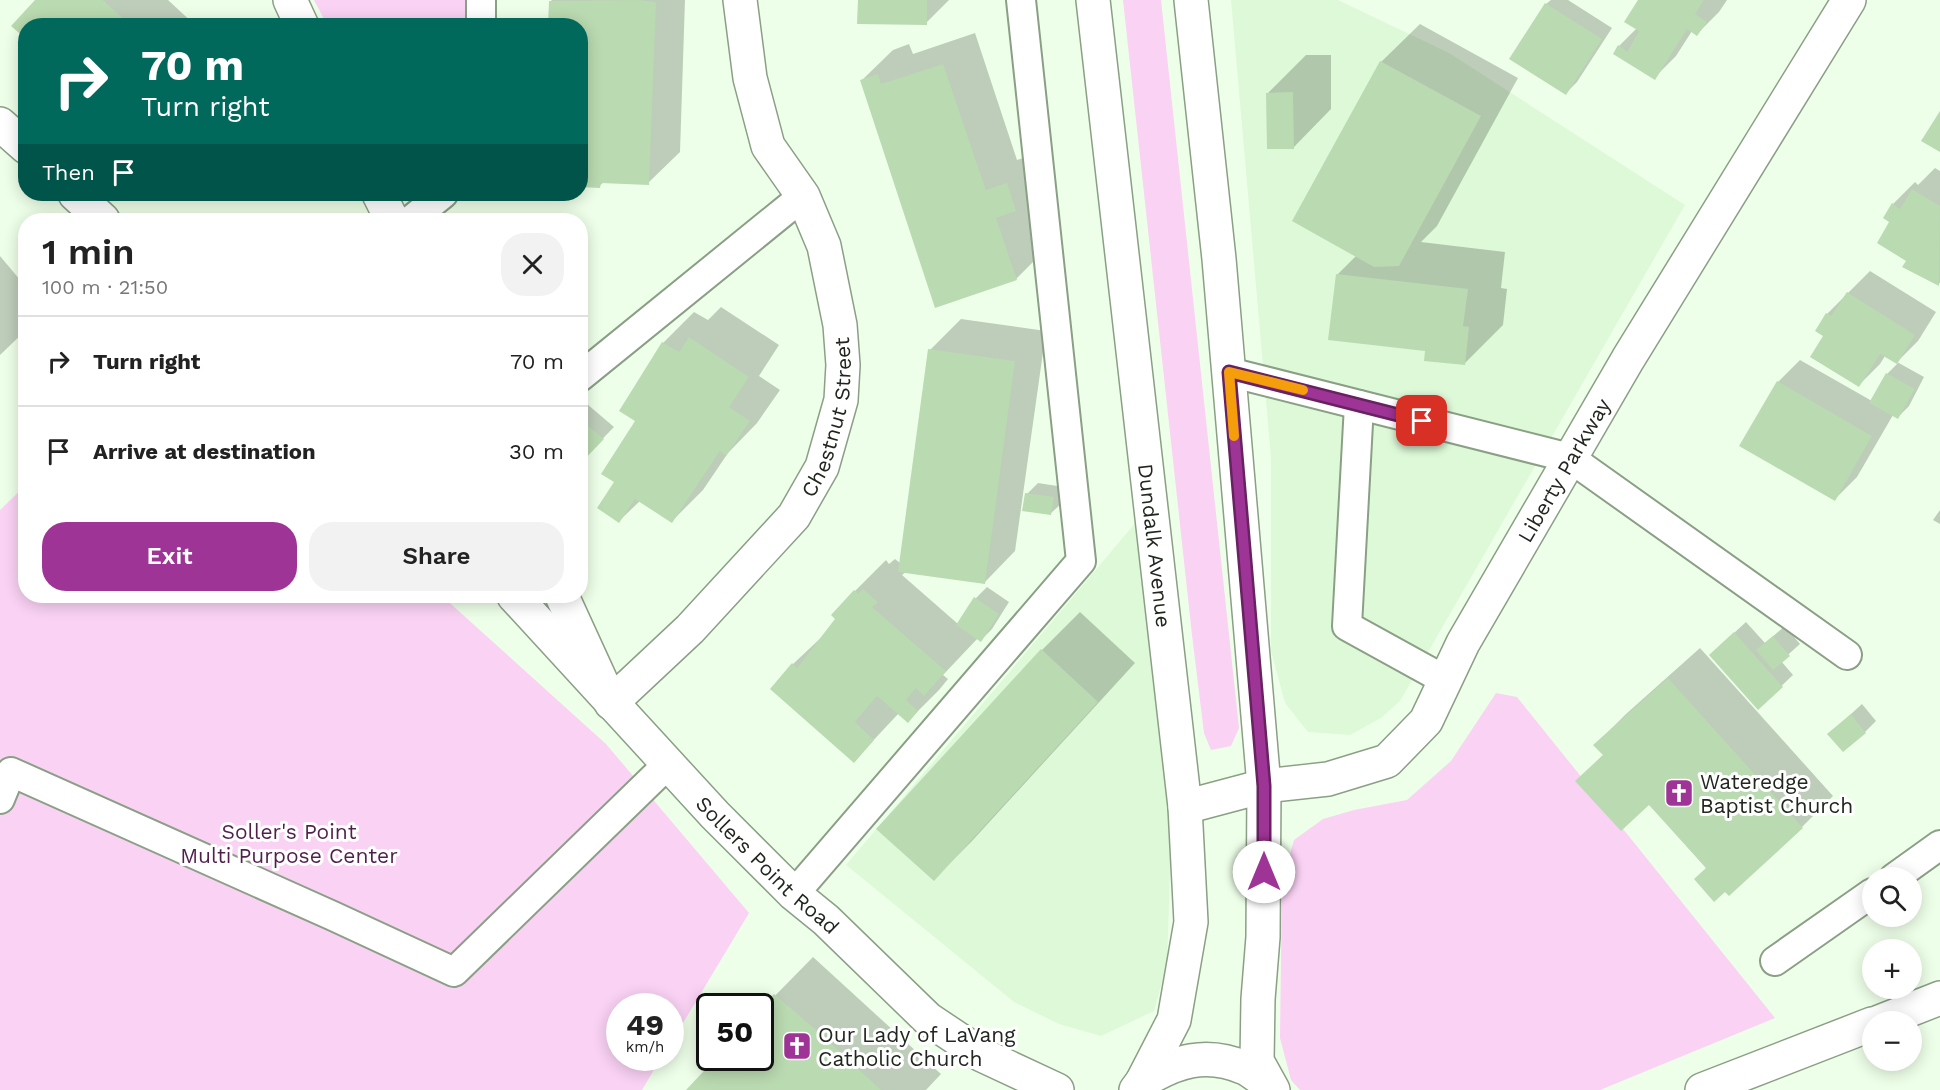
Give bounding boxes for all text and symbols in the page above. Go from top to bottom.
text: 70 m [141,41,244,90]
icon: right [42,42,120,120]
text: Turn right [141,91,270,123]
icon: arrive [107,156,140,189]
text: Then [42,160,95,185]
text: 1 min [42,231,134,273]
button: close [501,233,564,296]
text: 100 m · 21:50 [42,275,168,299]
street label: Chestnut Street [795,336,856,501]
icon: right [42,345,75,378]
text: Turn right [93,349,200,374]
text: 70 m [510,349,564,374]
street label: Liberty Parkway [1512,393,1615,547]
pin [1396,395,1447,446]
icon: arrive [1405,404,1438,437]
icon: arrive [42,435,75,468]
text: Arrive at destination [93,439,316,464]
text: 30 m [509,439,564,464]
street label: Dundalk Avenue [1133,462,1177,629]
button: Exit [42,522,297,591]
button: Share [309,522,564,591]
place label: Wateredge Baptist Church [1700,769,1853,818]
church icon: Wateredge Baptist Church [1663,777,1695,809]
street label: Sollers Point Road [691,791,845,939]
park label: Soller's Point Multi Purpose Center [180,819,398,868]
position arrow [1232,840,1296,904]
map controls [1862,867,1922,1071]
button: search [1862,867,1922,927]
button: + [1862,939,1922,999]
speed limit sign: 50 [696,993,774,1071]
text: 49 [626,1007,664,1042]
button: − [1862,1011,1922,1071]
place label: Our Lady of LaVang Catholic Church [818,1022,1016,1071]
church icon: Our Lady of LaVang Catholic Church [781,1030,813,1062]
text: km/h [626,1038,664,1056]

